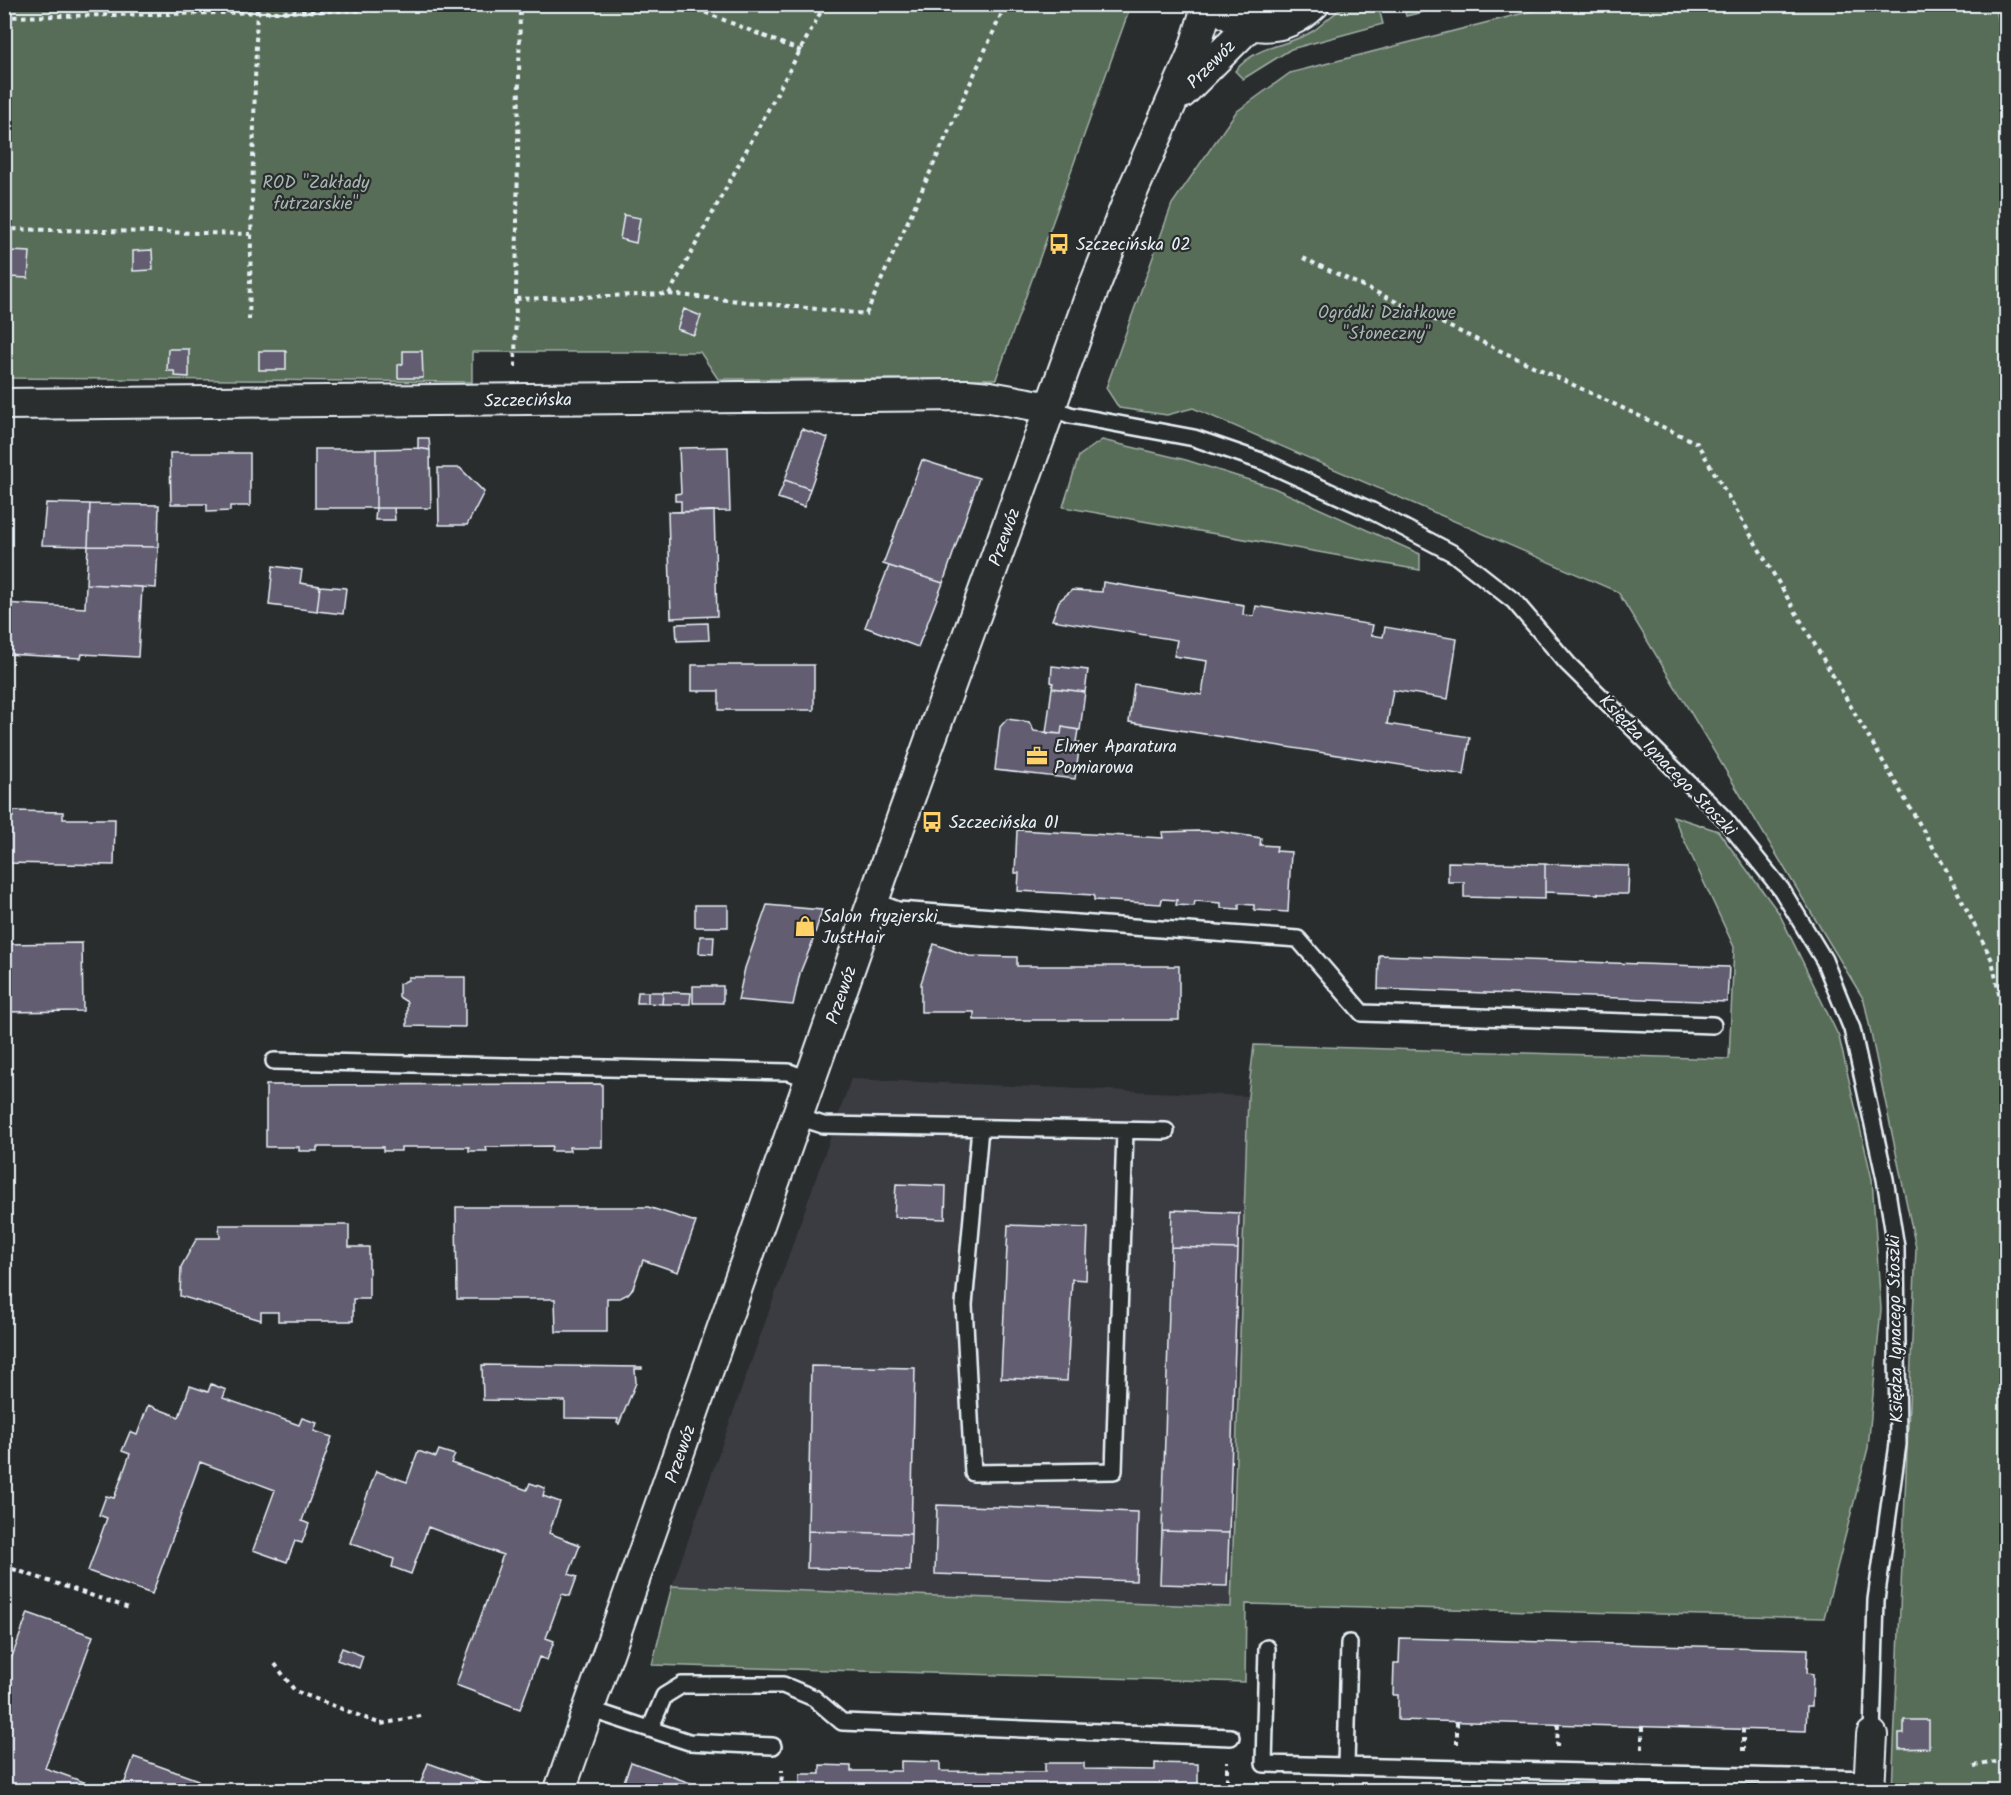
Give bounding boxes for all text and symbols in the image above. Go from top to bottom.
street label: Przewóz [1181,34,1244,96]
park label: ROD "Zakłady futrzarskie" [263,169,370,219]
place label: Szczecińska 02 [1076,231,1191,260]
bus stop icon: Szczecińska 02 [1047,232,1071,256]
park label: Ogródki Działkowe "Słoneczny" [1318,299,1456,349]
street label: Szczecińska [484,386,572,417]
street label: Przewóz [982,504,1029,571]
street label: Księdza Ignacego Stoszki [1591,688,1743,844]
place label: Elmer Aparatura Pomiarowa [1054,733,1177,783]
office icon: Elmer Aparatura Pomiarowa [1025,744,1049,768]
place label: Szczecińska 01 [949,809,1059,838]
bus stop icon: Szczecińska 01 [920,810,944,834]
place label: Salon fryzjerski JustHair [822,903,938,953]
shop icon: Salon fryzjerski JustHair [793,914,817,938]
street label: Przewóz [819,962,866,1029]
street label: Księdza Ignacego Stoszki [1880,1234,1913,1423]
street label: Przewóz [658,1421,705,1488]

